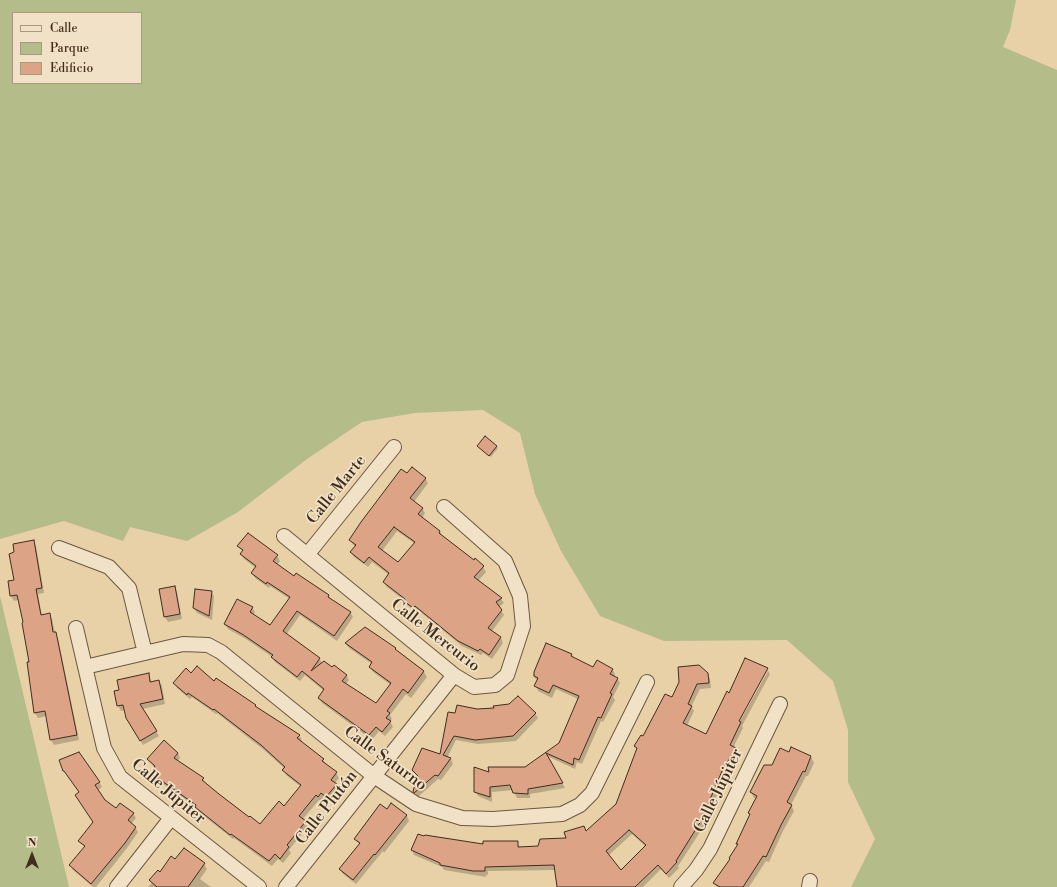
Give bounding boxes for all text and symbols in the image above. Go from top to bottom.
legend [12,12,142,84]
text: Calle [50,21,77,36]
text: Parque [50,41,89,56]
text: Edificio [50,61,93,76]
street label: Calle Marte [303,452,371,528]
street label: Calle Mercurio [387,595,483,677]
street label: Calle Saturno [340,723,430,795]
street label: Calle Júpiter [690,746,748,836]
street label: Calle Júpiter [127,755,209,829]
street label: Calle Plutón [292,767,362,849]
north arrow [12,835,52,875]
text: N [28,836,36,850]

